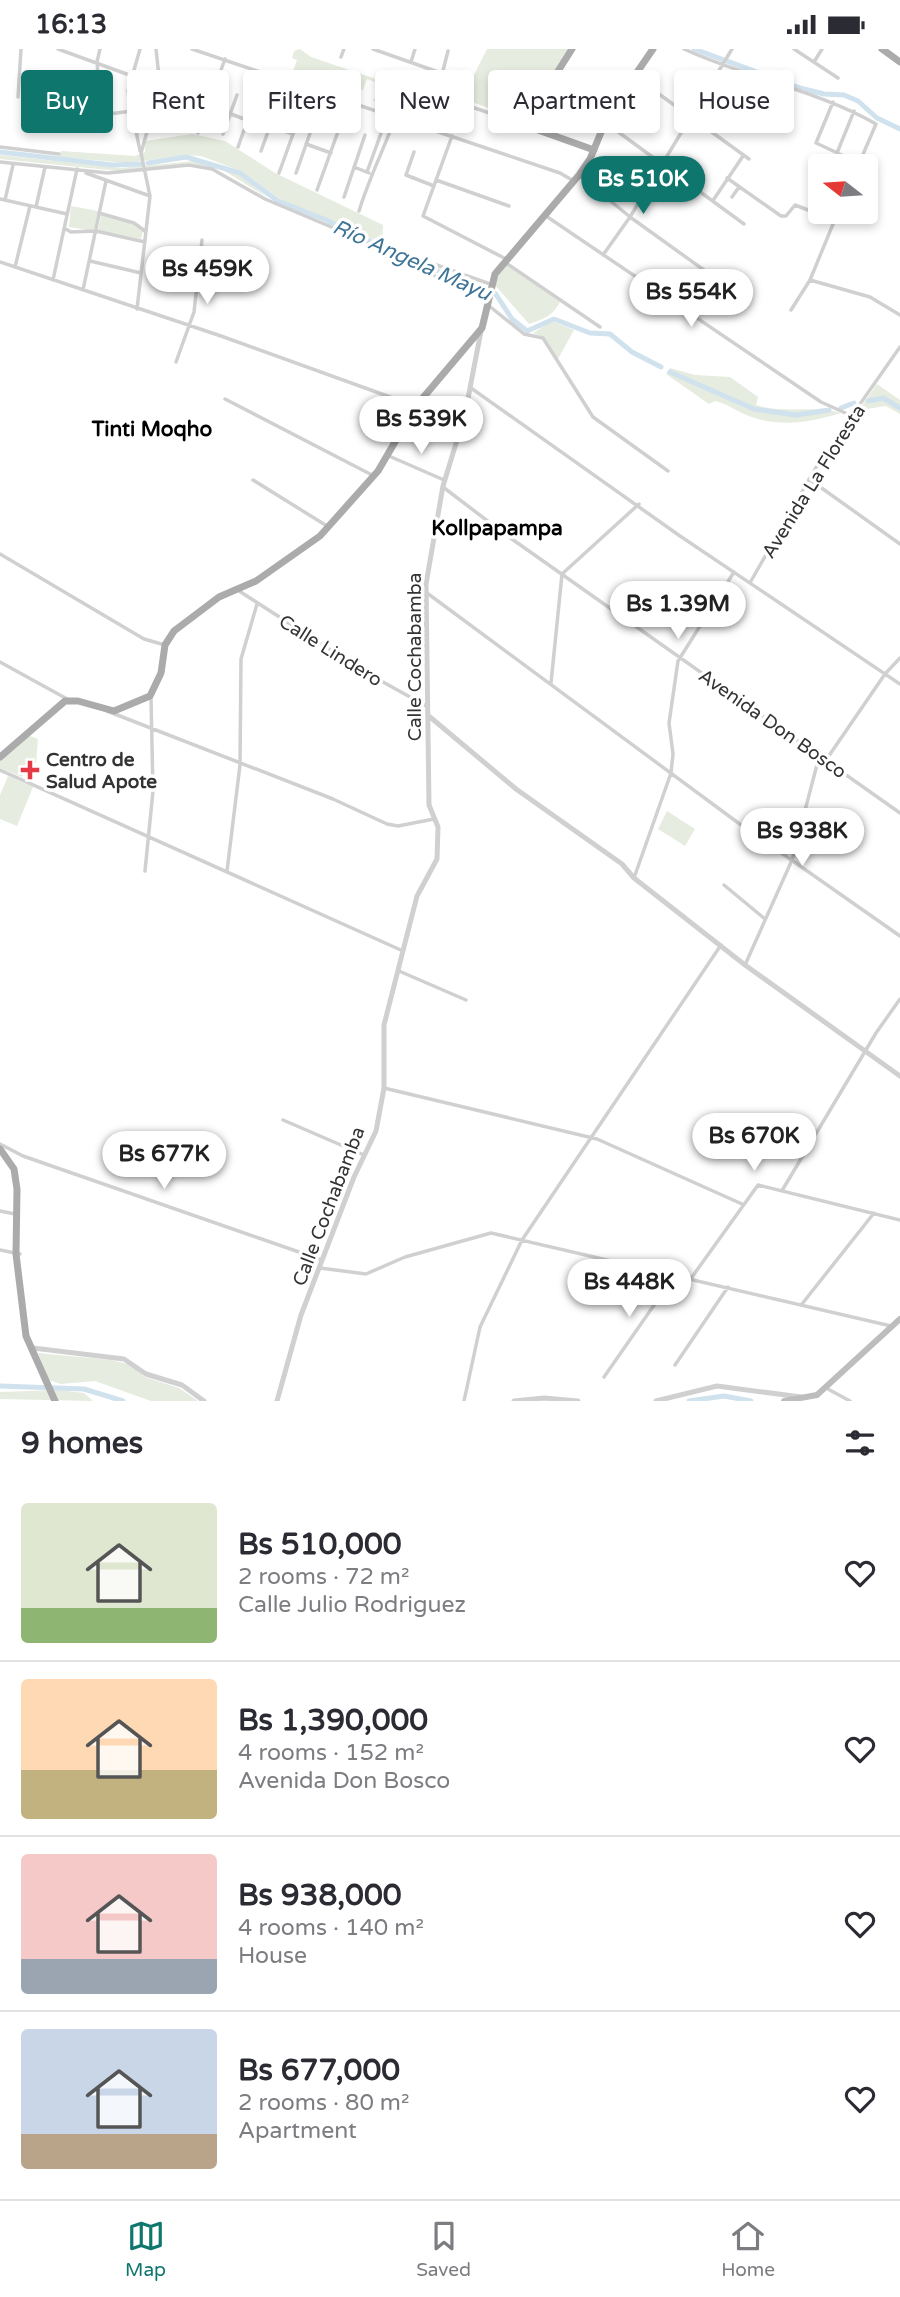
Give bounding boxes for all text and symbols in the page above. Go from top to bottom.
text: 16:13 [35,9,107,40]
chip: Buy [21,70,113,133]
chip: Rent [127,70,229,133]
chip: Filters [243,70,361,133]
chip: New [375,70,474,133]
chip: Apartment [488,70,660,133]
chip: House [674,70,794,133]
north arrow [808,154,878,224]
map controls [808,154,878,224]
pin: Bs 510K [578,157,708,216]
text: Bs 510K [597,165,689,193]
water label: Río Angela Mayu [329,214,496,307]
pin: Bs 459K [142,247,272,306]
text: Bs 459K [161,255,253,283]
pin: Bs 554K [626,269,756,329]
text: Bs 554K [645,278,737,306]
pin: Bs 539K [356,397,486,456]
street label: Avenida La Floresta [758,401,870,562]
text: Bs 539K [375,405,467,433]
district label: Tinti Moqho [91,417,213,442]
district label: Kollpapampa [431,516,563,541]
street label: Calle Cochabamba [404,573,426,741]
pin: Bs 1.39M [606,581,750,641]
text: Bs 1.39M [626,590,730,618]
street label: Calle Lindero [275,610,386,691]
street label: Avenida Don Bosco [694,664,851,783]
place label: Centro de Salud Apote [46,749,157,794]
marker: Centro de Salud Apote [20,760,40,780]
pin: Bs 938K [737,809,867,868]
text: Bs 938K [756,817,848,845]
pin: Bs 670K [689,1113,819,1173]
text: Bs 670K [708,1122,800,1150]
street label: Calle Cochabamba [288,1124,369,1289]
pin: Bs 677K [99,1131,229,1191]
text: Bs 677K [118,1140,210,1168]
pin: Bs 448K [564,1259,694,1319]
text: Bs 448K [583,1268,675,1296]
icon: filters [841,1424,879,1462]
text: 9 homes [21,1425,143,1462]
text: Bs 510,000 [238,1526,402,1563]
icon: home [77,1531,161,1615]
icon: heart [841,1554,879,1592]
text: 2 rooms · 72 m² [238,1563,409,1591]
text: Calle Julio Rodriguez [238,1591,466,1619]
text: Bs 1,390,000 [238,1702,428,1739]
icon: home [77,1707,161,1791]
icon: heart [841,1730,879,1768]
text: 4 rooms · 152 m² [238,1739,424,1767]
text: Avenida Don Bosco [238,1767,450,1795]
text: Bs 938,000 [238,1877,402,1914]
icon: home [77,1882,161,1966]
icon: heart [841,1905,879,1943]
text: 4 rooms · 140 m² [238,1914,424,1942]
text: House [238,1942,307,1970]
text: Bs 677,000 [238,2052,400,2089]
icon: home [77,2057,161,2141]
icon: heart [841,2080,879,2118]
text: 2 rooms · 80 m² [238,2089,409,2117]
text: Apartment [238,2117,357,2145]
tab: Map [125,2217,166,2281]
tab: Saved [416,2217,471,2281]
tab: Home [721,2217,775,2281]

